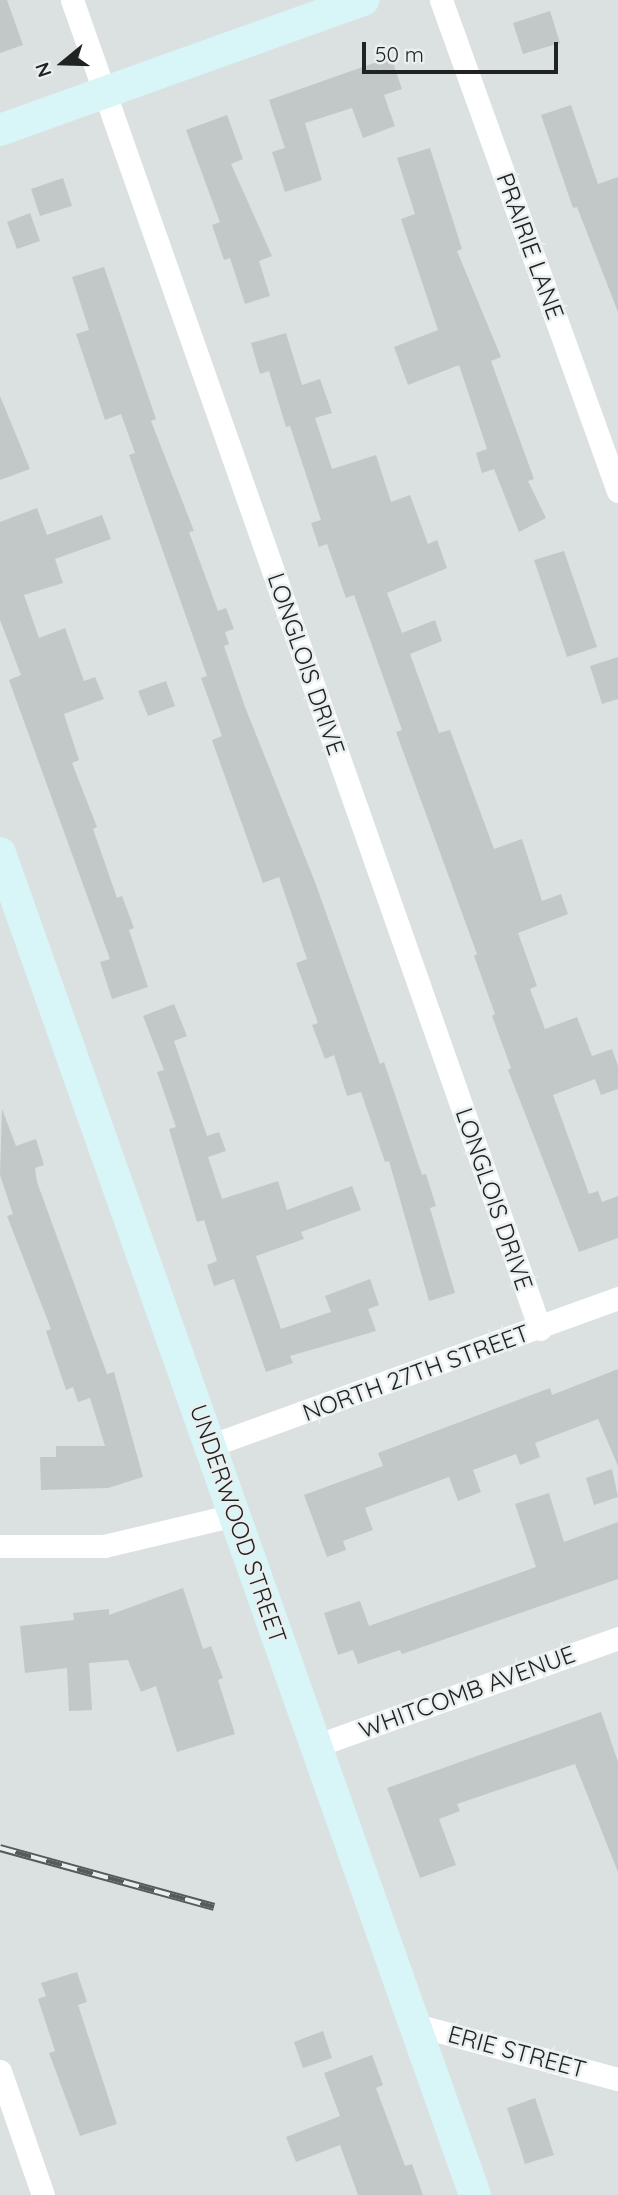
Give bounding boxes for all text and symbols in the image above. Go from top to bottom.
north arrow [28,28,98,98]
scale bar [366,28,562,72]
text: 50 m [375,41,424,67]
text: N [30,59,57,80]
street label: PRAIRIE LANE [490,169,570,323]
street label: LONGLOIS DRIVE [261,569,351,759]
street label: LONGLOIS DRIVE [449,1104,539,1294]
street label: NORTH 27TH STREET [299,1319,533,1427]
street label: UNDERWOOD STREET [184,1401,292,1647]
street label: WHITCOMB AVENUE [355,1640,579,1744]
street label: ERIE STREET [445,2020,589,2084]

